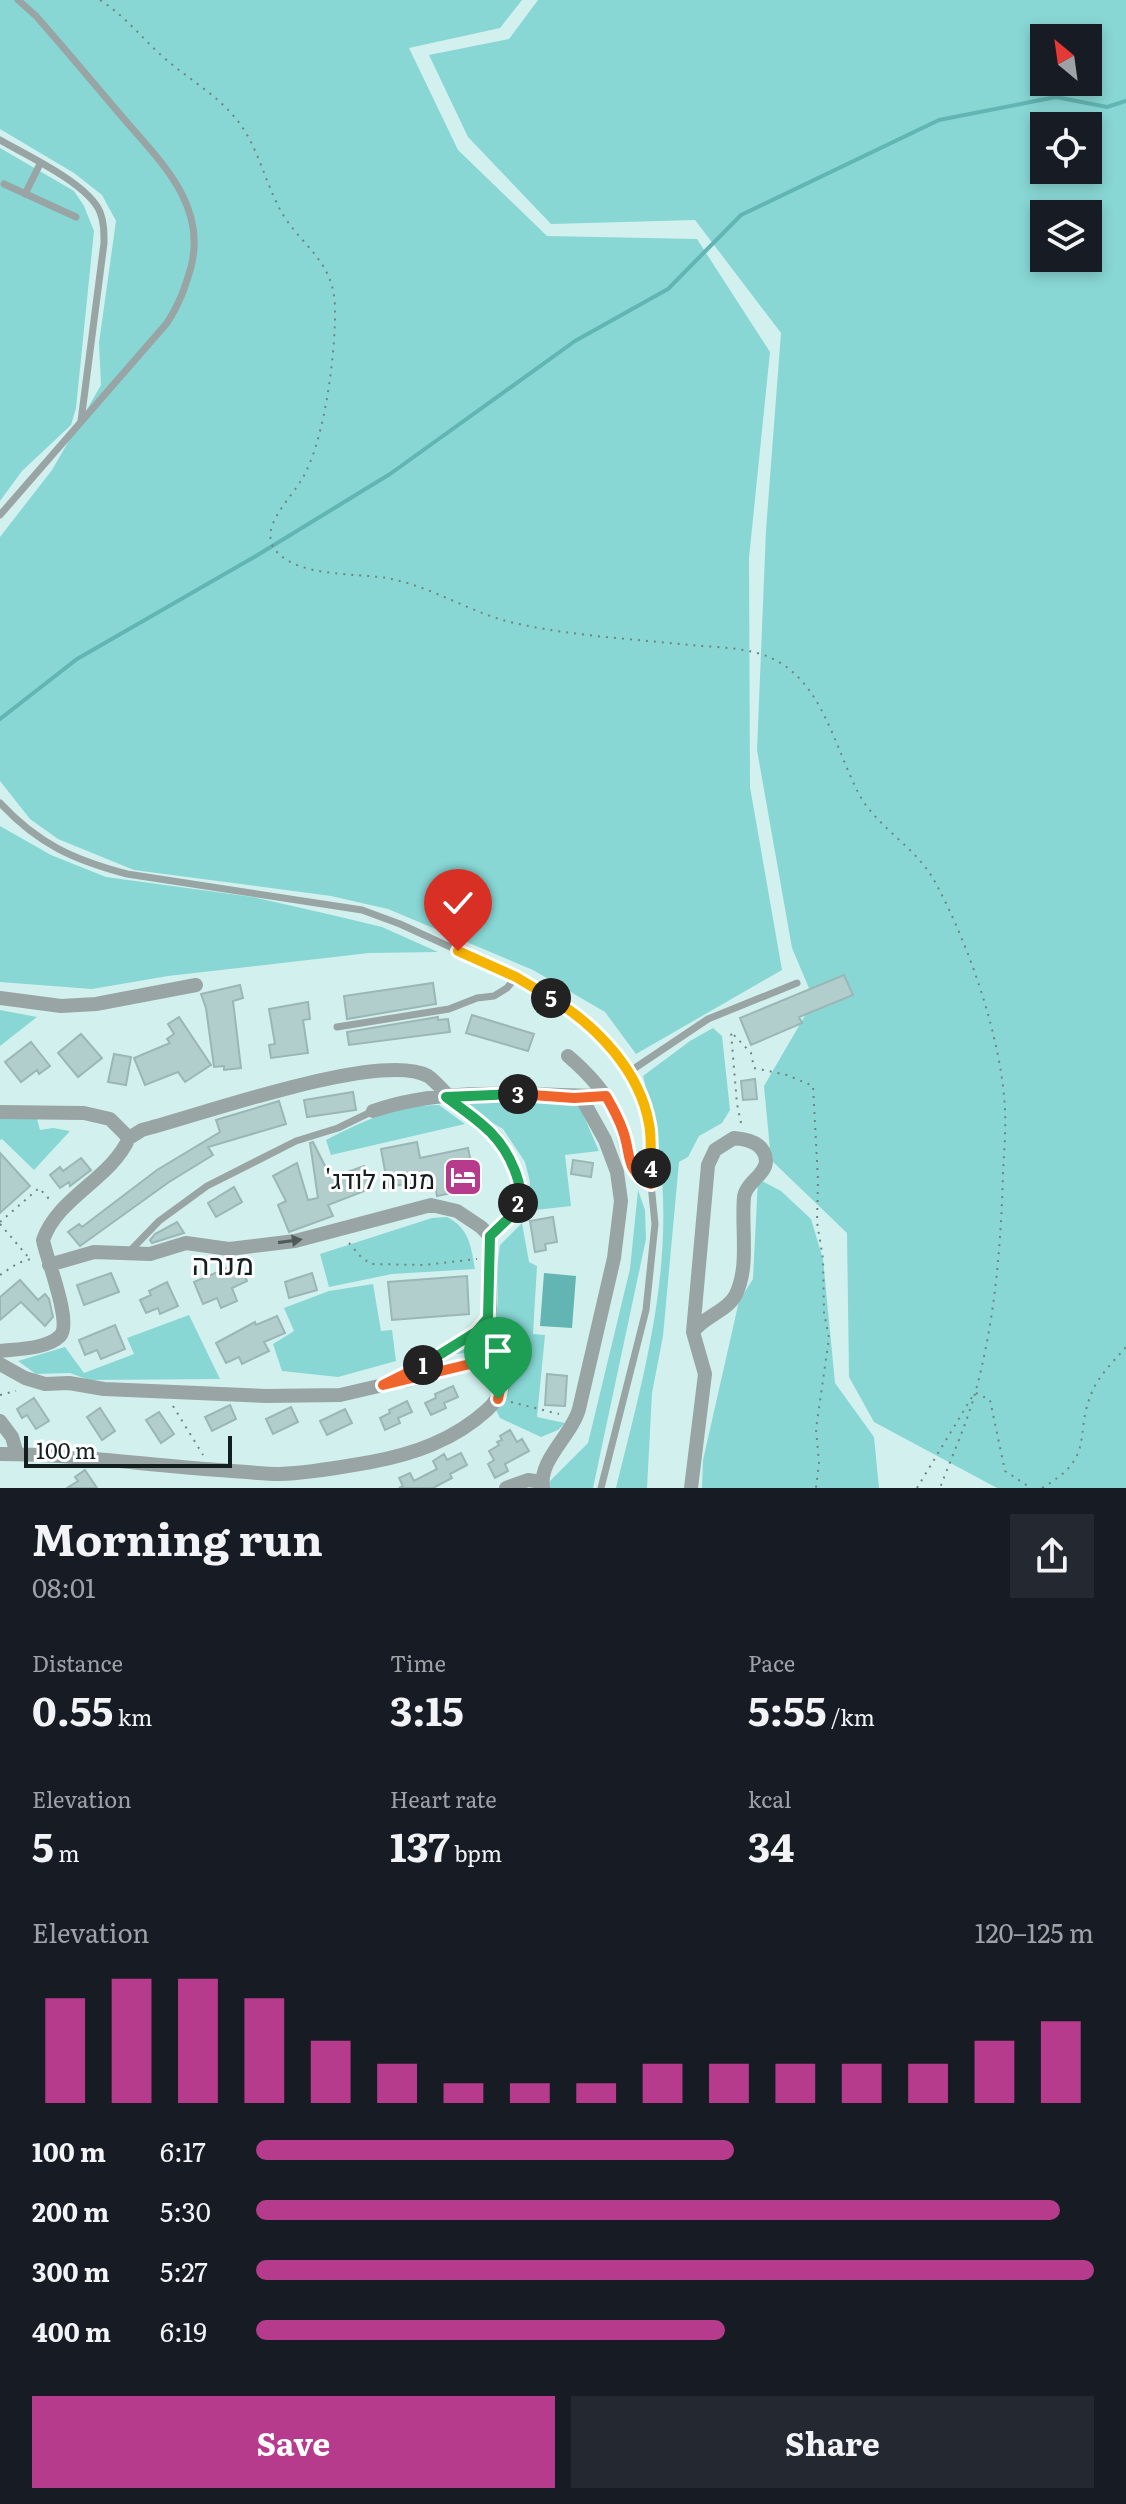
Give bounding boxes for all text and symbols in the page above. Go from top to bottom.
north arrow [1030,24,1102,96]
map controls [1030,24,1102,272]
button: locate [1030,112,1102,184]
button: layers [1030,200,1102,272]
pin [424,869,492,951]
icon: check [436,881,480,925]
pin: 5 [531,978,571,1018]
text: 5 [545,981,557,1014]
pin: 3 [498,1074,538,1114]
text: 3 [512,1077,524,1110]
pin: 4 [631,1148,671,1188]
text: 4 [644,1151,658,1184]
hotel icon: 'מנרה לודג [442,1156,484,1198]
place label: 'מנרה לודג [325,1158,435,1197]
pin: 2 [498,1183,538,1223]
text: 2 [512,1186,524,1219]
one-way arrow [278,1234,303,1247]
district label: מנרה [192,1240,254,1284]
pin [464,1317,532,1399]
icon: arrive [476,1329,520,1373]
pin: 1 [403,1345,443,1385]
text: 1 [418,1348,428,1381]
scale bar [24,1432,232,1468]
text: 100 m [36,1433,96,1466]
text: Morning run [32,1504,323,1570]
button: share [1010,1514,1094,1598]
text: 08:01 [32,1567,96,1606]
text: Distance [32,1646,123,1679]
text: Time [390,1646,446,1679]
text: Pace [748,1646,795,1679]
text: 0.55 [32,1679,113,1738]
text: 3:15 [390,1679,464,1738]
text: 5:55 [748,1679,826,1738]
text: km [113,1700,152,1733]
text: /km [826,1700,875,1733]
text: Elevation [32,1782,131,1815]
text: Heart rate [390,1782,497,1815]
text: kcal [748,1782,791,1815]
text: 5 [32,1815,54,1874]
text: 137 [390,1815,450,1874]
text: 34 [748,1815,794,1874]
text: m [54,1836,80,1869]
text: bpm [450,1836,502,1869]
text: Elevation [32,1912,150,1951]
text: 120–125 m [975,1912,1094,1951]
text: 100 m [32,2131,106,2170]
text: 6:17 [160,2131,206,2170]
text: 200 m [32,2191,109,2230]
text: 5:30 [160,2191,211,2230]
text: 300 m [32,2251,110,2290]
text: 5:27 [160,2251,208,2290]
text: 400 m [32,2311,111,2350]
text: 6:19 [160,2311,207,2350]
button: Save [32,2396,555,2488]
button: Share [571,2396,1094,2488]

